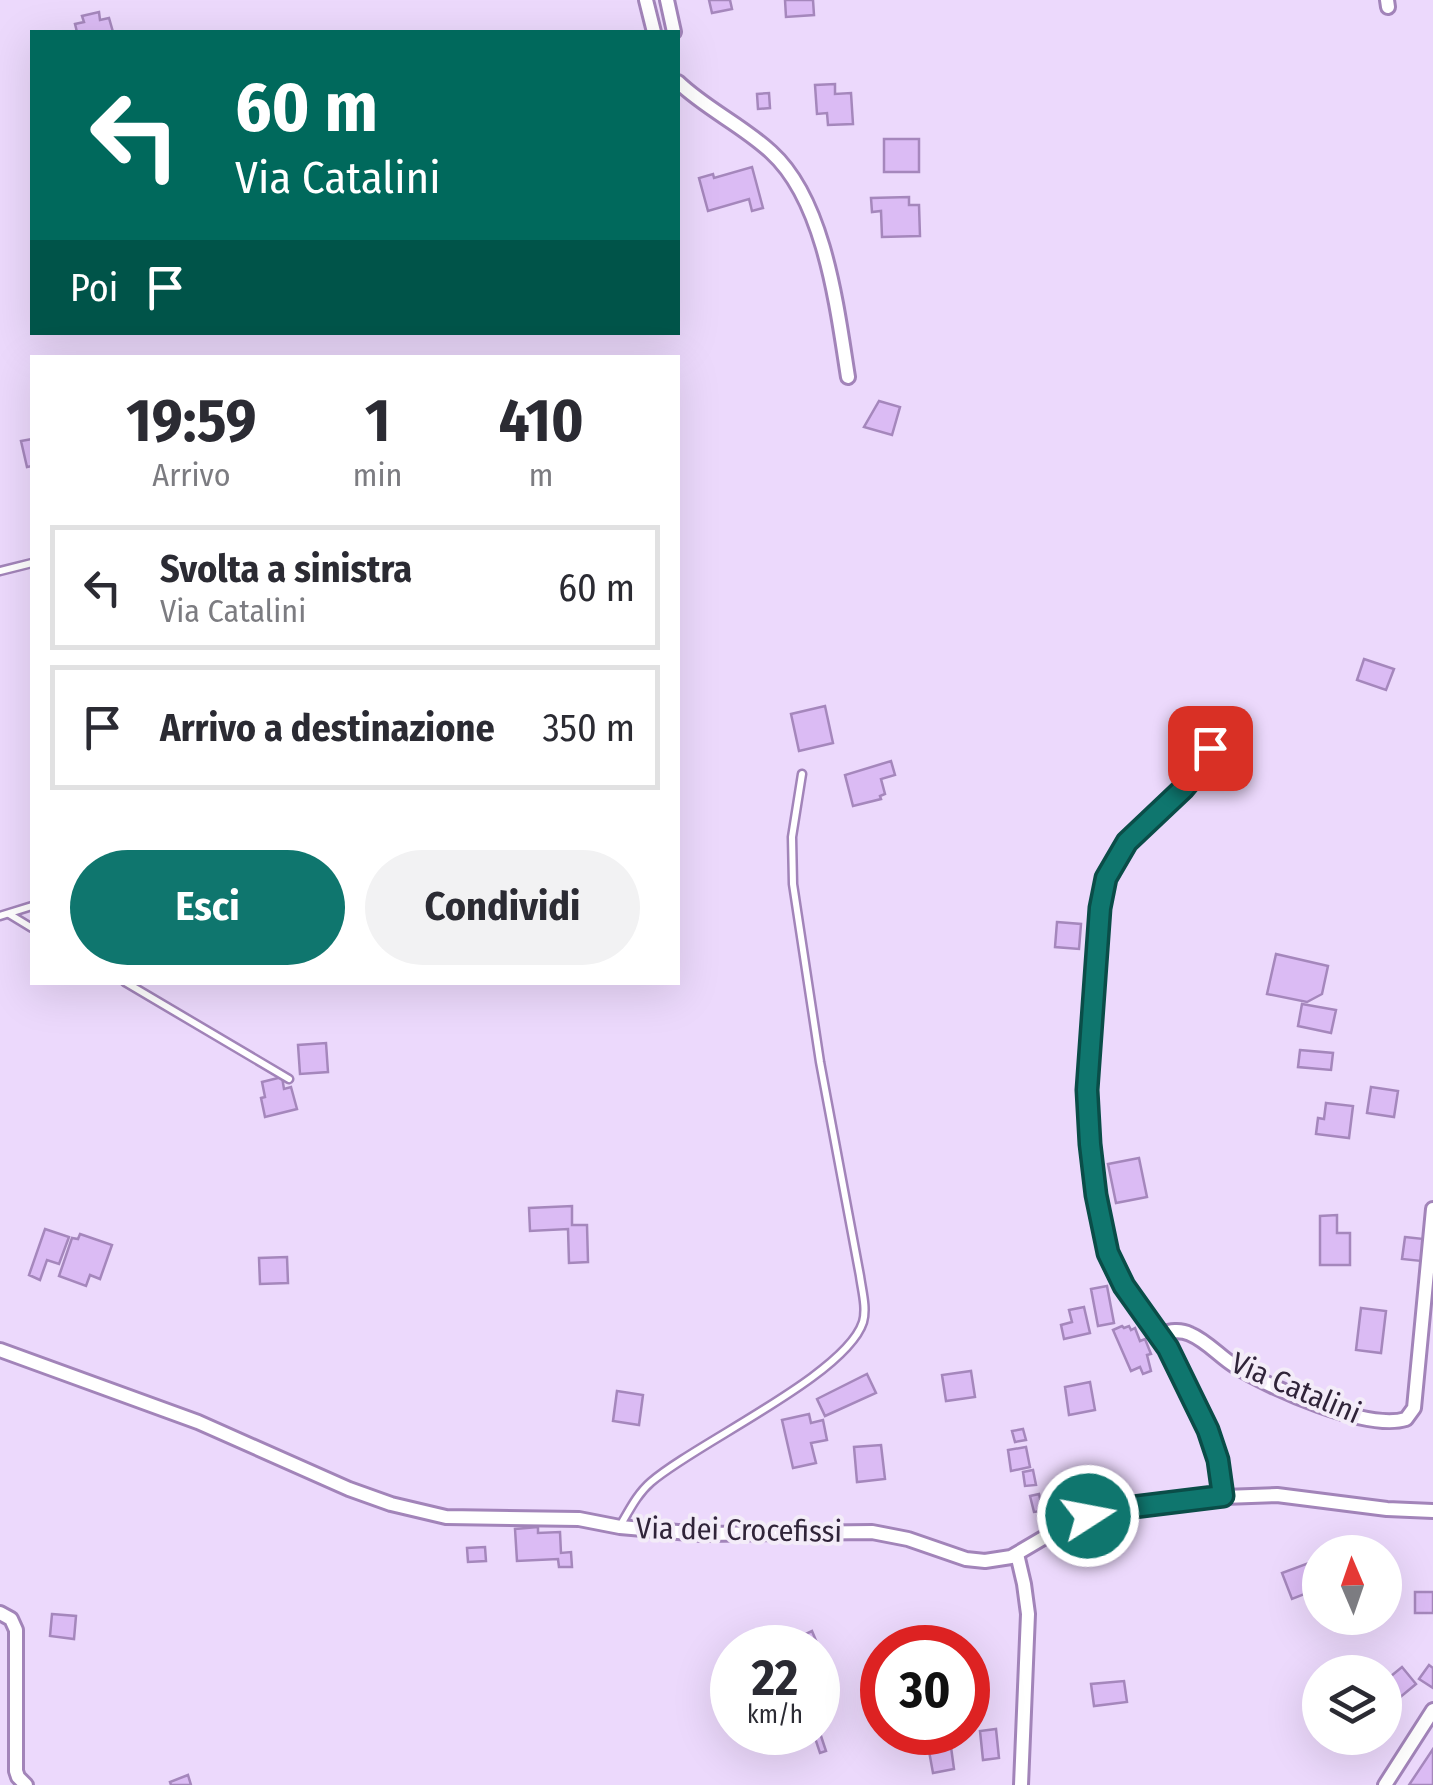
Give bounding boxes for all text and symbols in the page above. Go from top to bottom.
text: 60 m [235,66,378,150]
icon: left [70,70,200,200]
text: Via Catalini [235,151,441,205]
icon: arrive [138,260,193,315]
text: Poi [70,265,118,311]
text: 19:59 [126,385,257,457]
text: 1 [365,385,390,457]
text: 410 [499,385,584,457]
text: Arrivo [152,456,231,494]
text: min [353,456,402,494]
text: m [529,456,553,494]
text: Svolta a sinistra [160,546,412,592]
icon: left [75,560,130,615]
text: 60 m [558,565,635,611]
text: Via Catalini [160,592,306,630]
icon: arrive [75,700,130,755]
text: Arrivo a destinazione [160,705,495,751]
text: 350 m [542,705,635,751]
pin [1168,706,1253,791]
icon: arrive [1183,721,1238,776]
button: Esci [70,850,345,965]
button: Condividi [365,850,640,965]
street label: Via Catalini [1226,1345,1366,1431]
position arrow [1036,1464,1140,1568]
street label: Via dei Crocefissi [636,1510,842,1550]
north arrow [1302,1535,1402,1635]
map controls [1302,1535,1402,1755]
speed limit sign: 30 [860,1625,990,1755]
text: 22 [752,1648,798,1708]
button: layers [1302,1655,1402,1755]
text: km/h [747,1700,803,1730]

